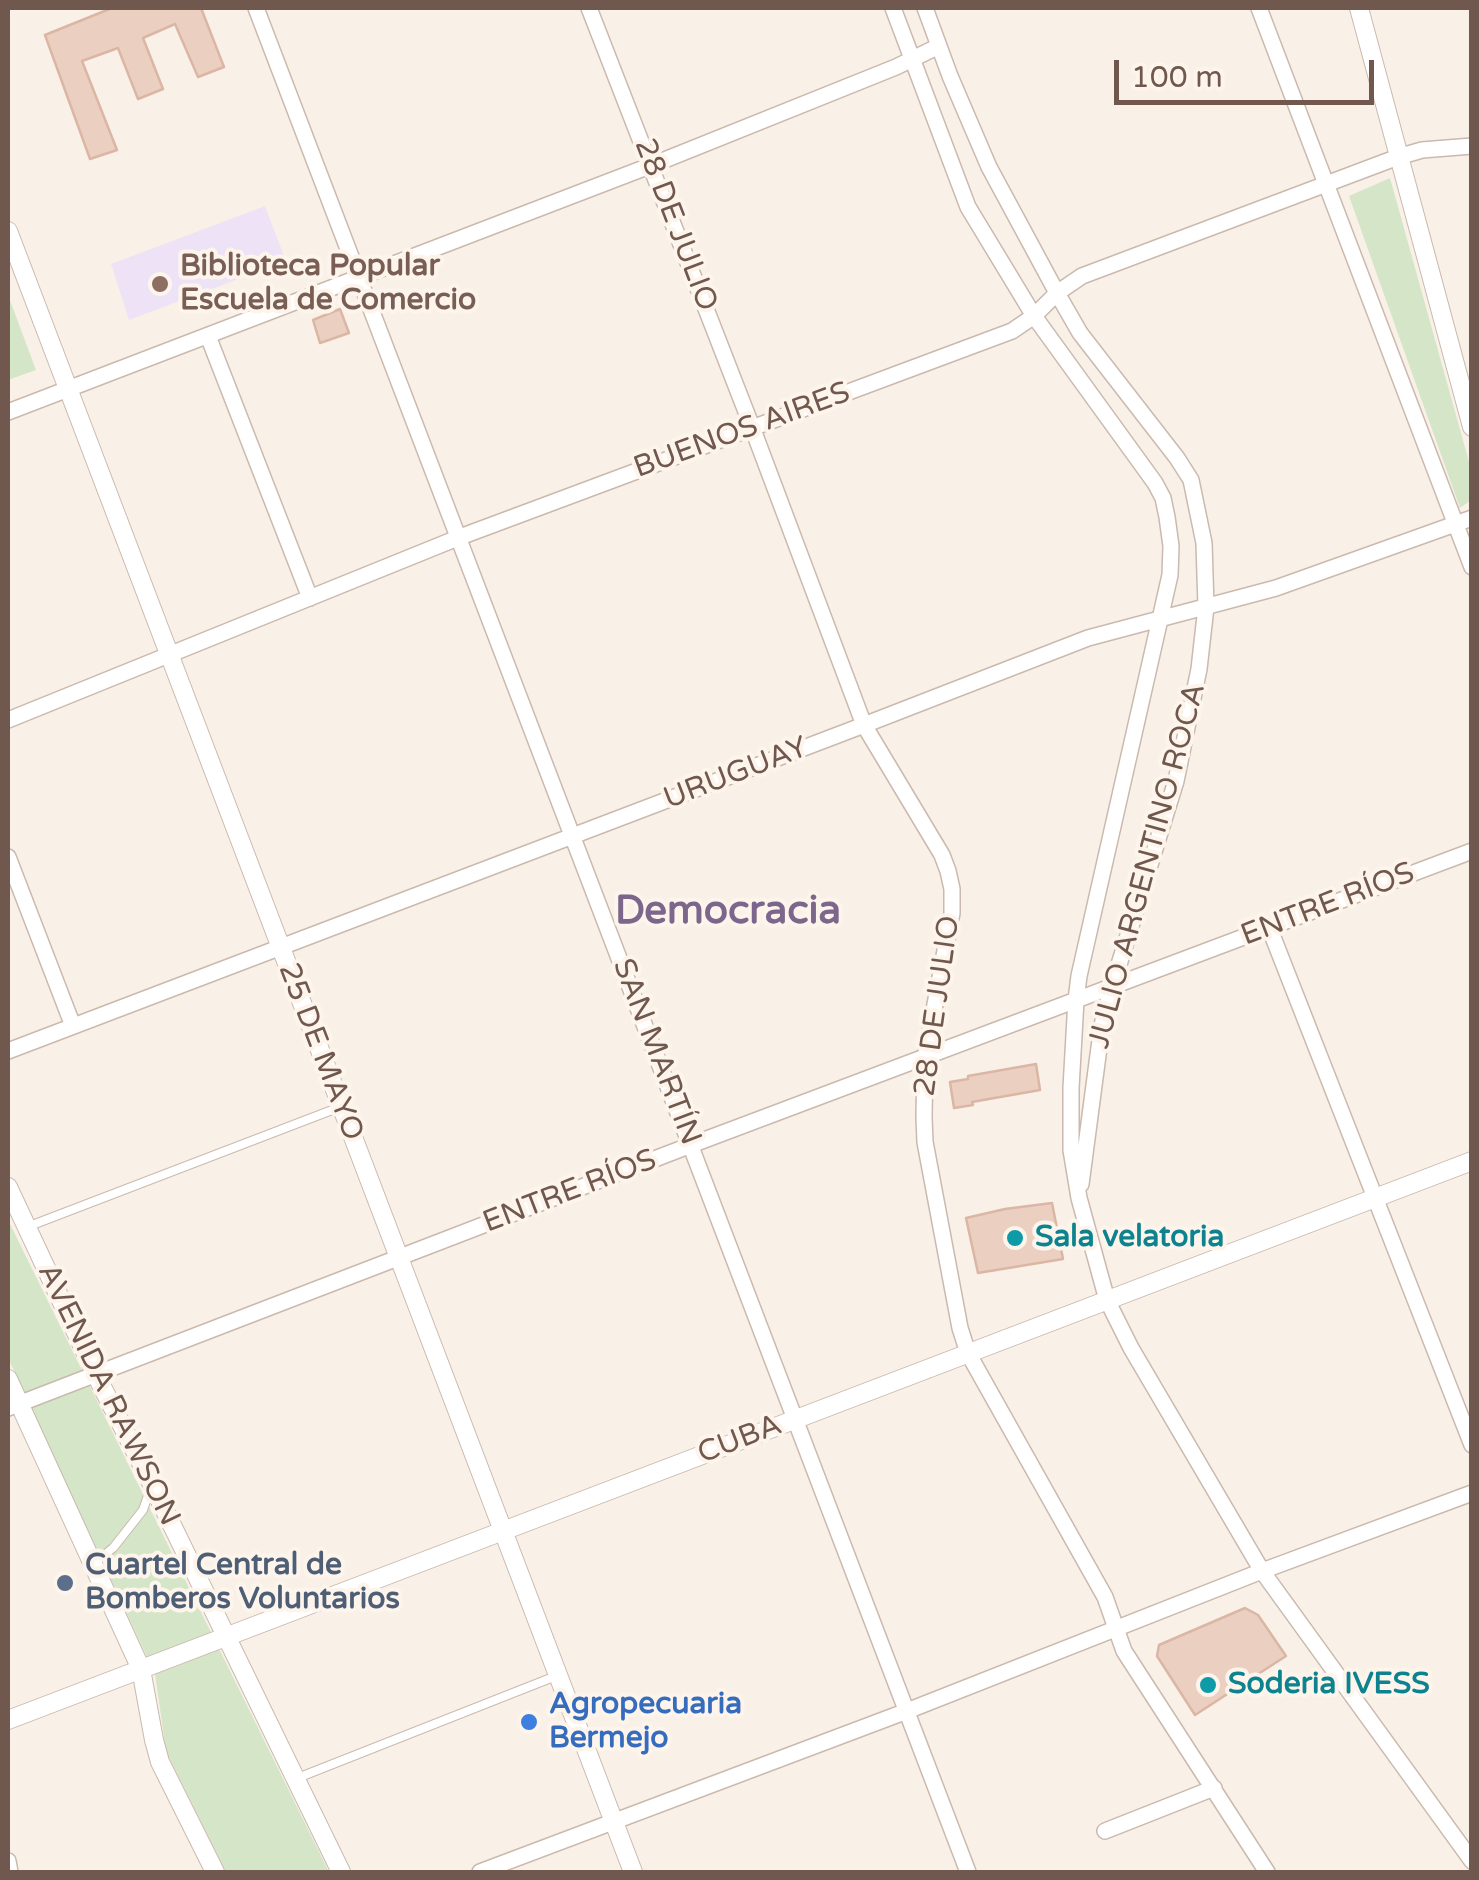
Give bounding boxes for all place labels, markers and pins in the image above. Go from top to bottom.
place label: Biblioteca Popular Escuela de Comercio [180,249,476,320]
marker: Biblioteca Popular Escuela de Comercio [149,273,171,295]
place label: Sala velatoria [1035,1220,1224,1256]
marker: Sala velatoria [1004,1227,1026,1249]
place label: Cuartel Central de Bomberos Voluntarios [85,1548,400,1618]
marker: Cuartel Central de Bomberos Voluntarios [54,1572,76,1594]
place label: Soderia IVESS [1228,1667,1430,1703]
marker: Soderia IVESS [1197,1674,1219,1696]
place label: Agropecuaria Bermejo [549,1687,742,1758]
marker: Agropecuaria Bermejo [518,1711,540,1733]

